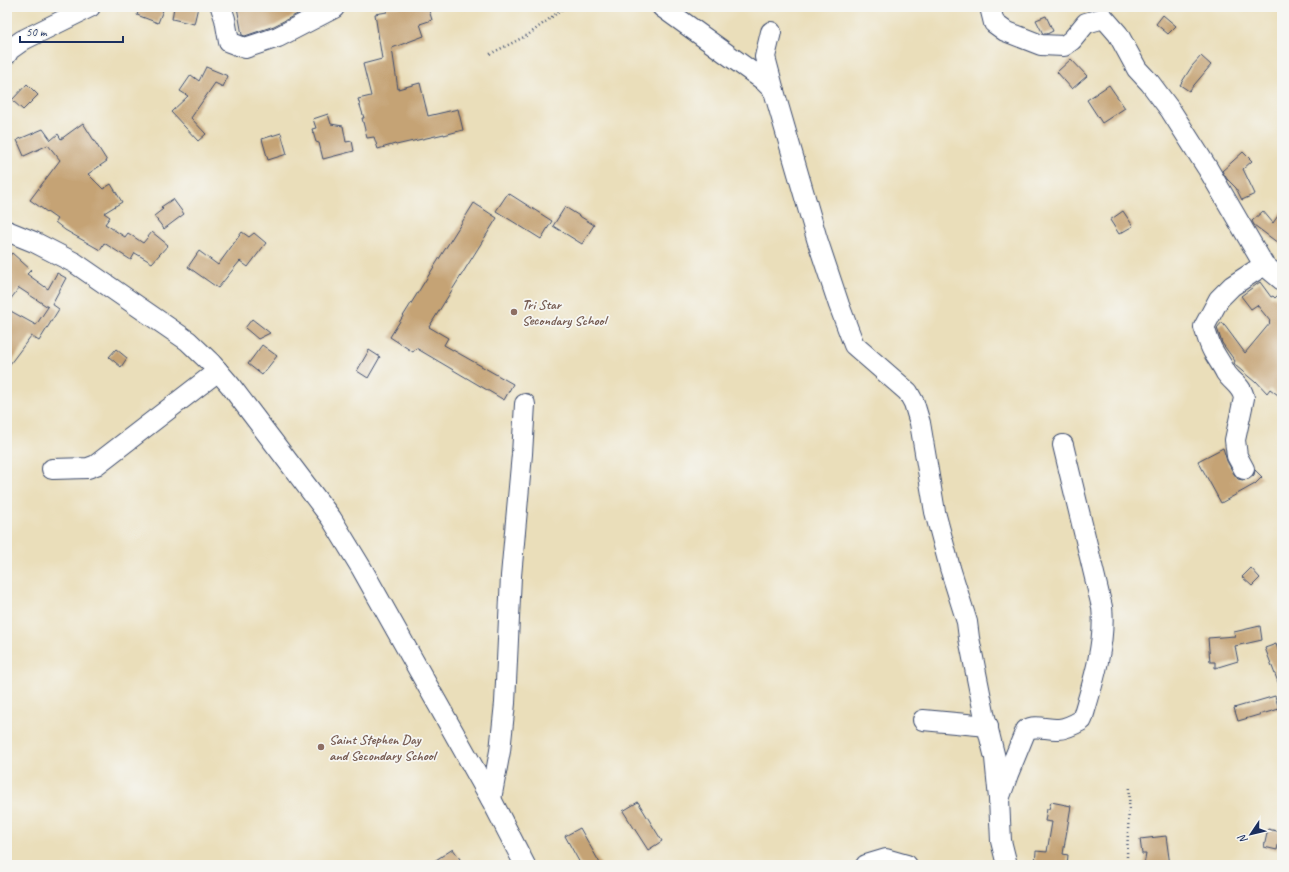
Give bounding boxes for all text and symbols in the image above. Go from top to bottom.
scale bar [20,18,123,44]
text: 50 m [26,24,48,40]
place label: Tri Star Secondary School [522,296,609,329]
marker: Tri Star Secondary School [509,307,519,317]
place label: Saint Stephen Day and Secondary School [329,731,439,764]
marker: Saint Stephen Day and Secondary School [316,742,326,752]
north arrow [1231,814,1271,854]
text: N [1234,831,1250,847]

